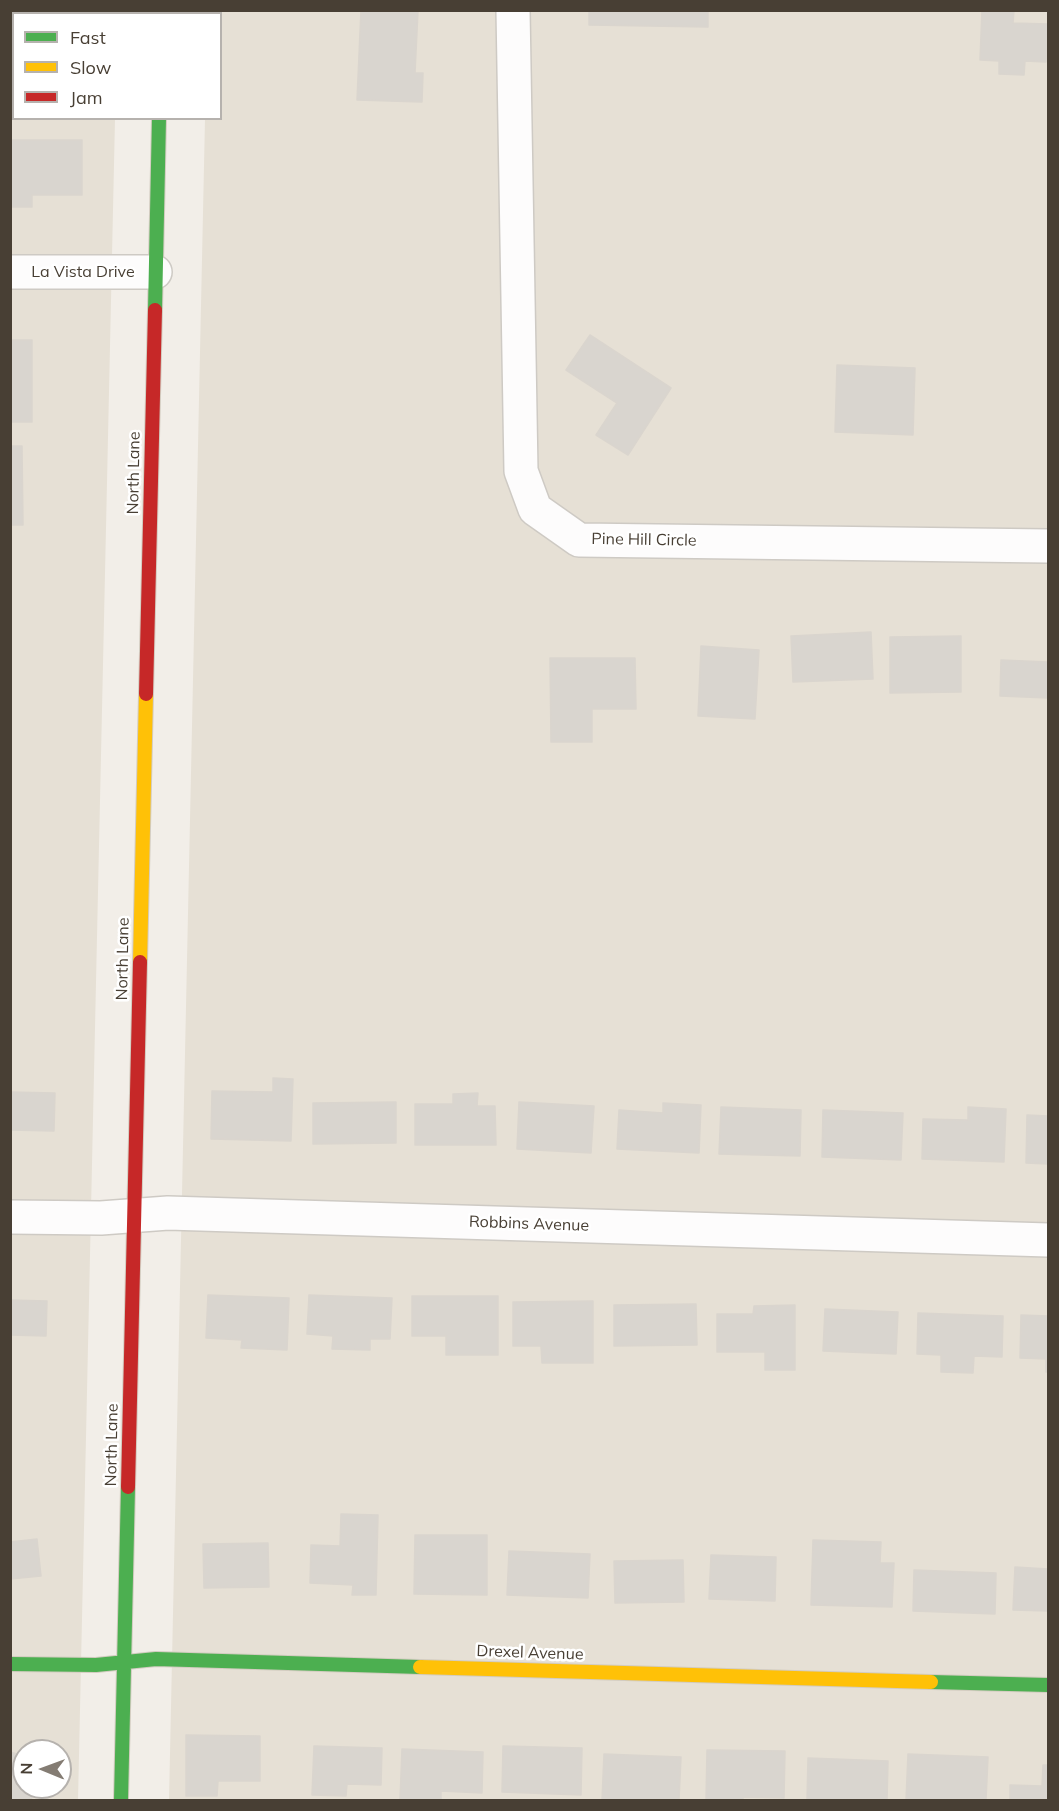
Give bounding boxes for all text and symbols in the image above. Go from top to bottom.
legend [12,12,222,120]
text: Fast [70,26,106,49]
text: Slow [70,56,111,79]
text: Jam [70,86,103,109]
street label: La Vista Drive [31,262,135,282]
street label: North Lane [124,431,144,515]
street label: Pine Hill Circle [591,529,697,551]
street label: North Lane [113,917,133,1001]
street label: Robbins Avenue [469,1212,589,1236]
street label: North Lane [102,1403,122,1487]
street label: Drexel Avenue [476,1642,584,1664]
north arrow [12,1739,72,1799]
text: N [16,1763,36,1775]

